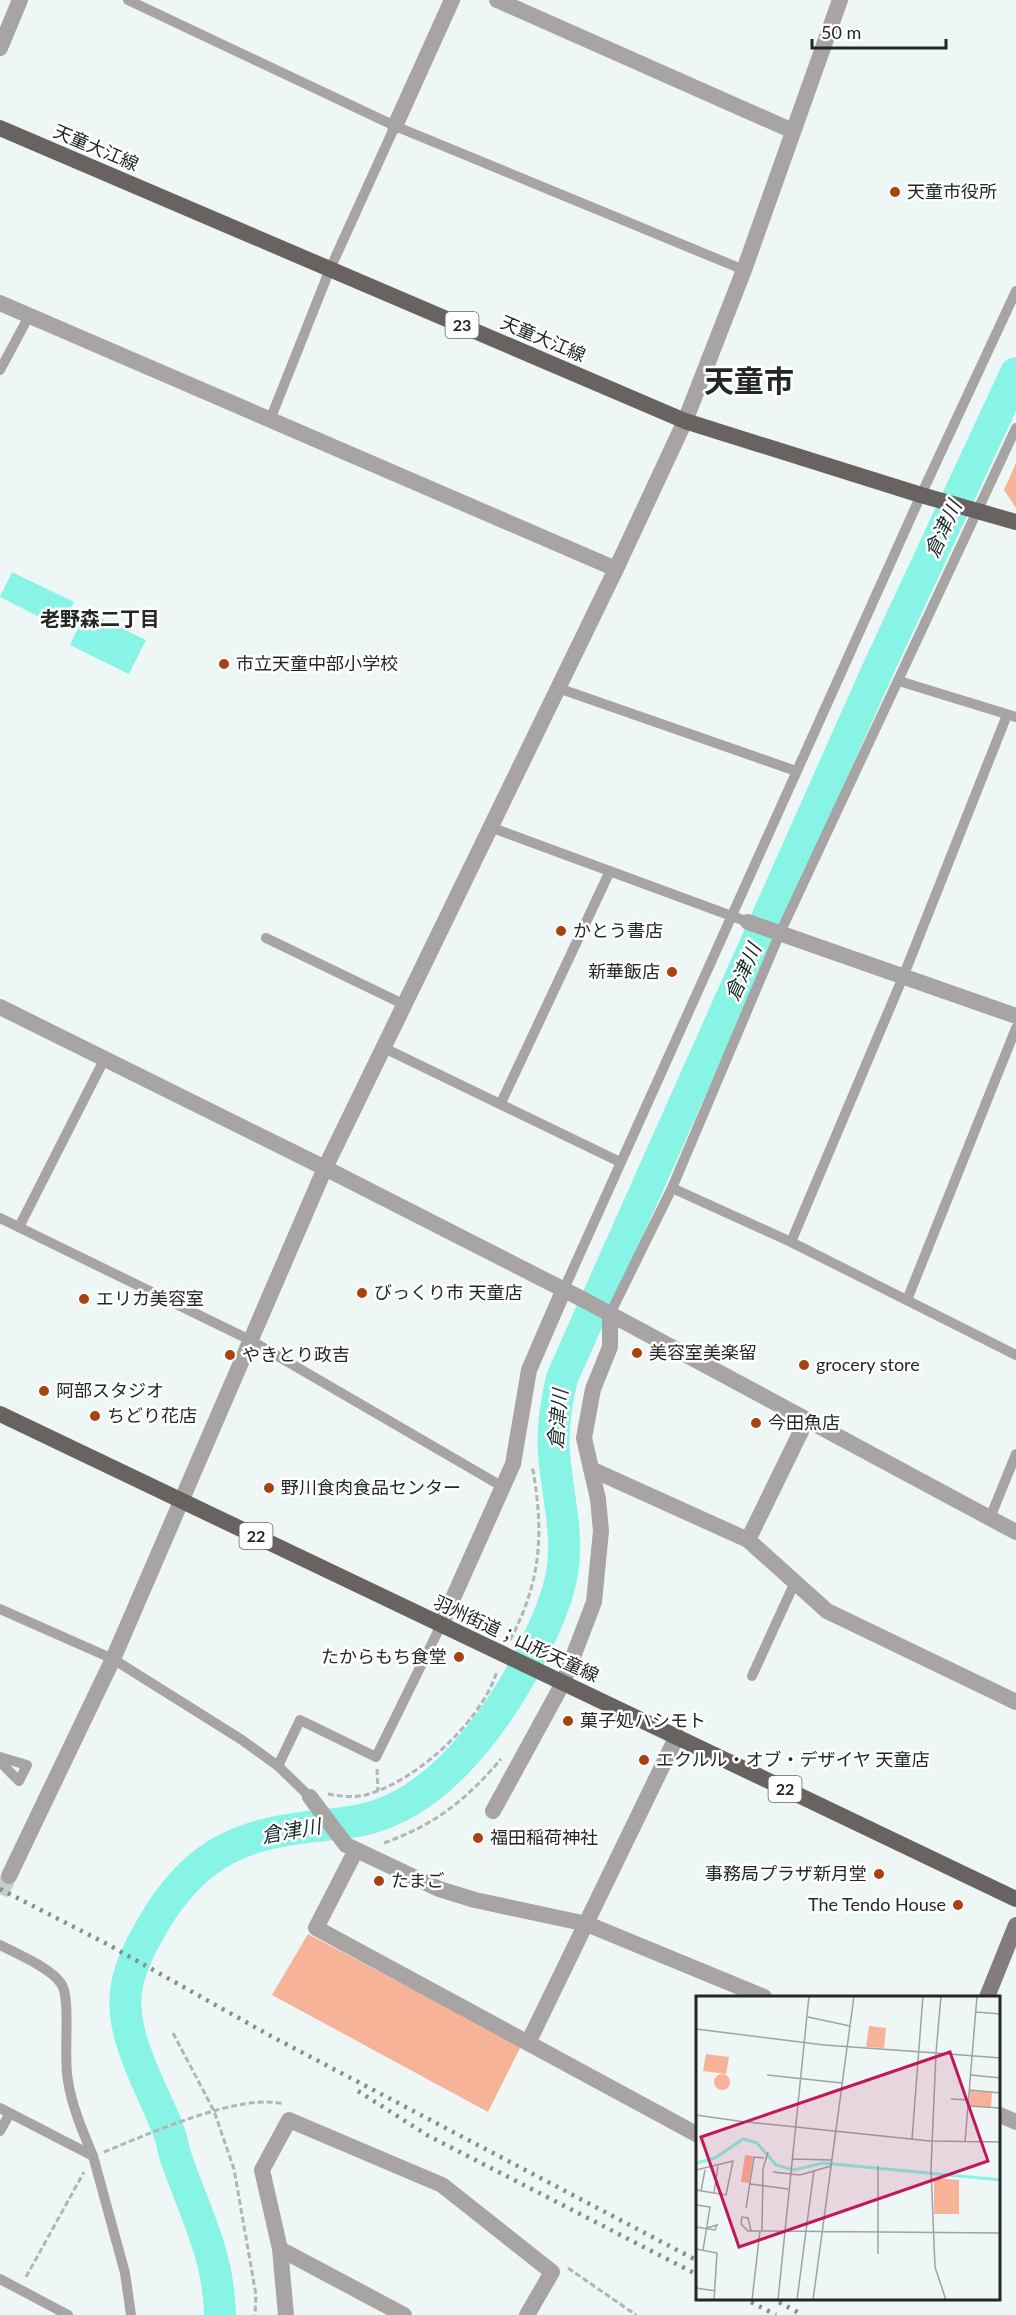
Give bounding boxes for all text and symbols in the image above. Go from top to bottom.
scale bar [812,12,946,50]
text: 50 m [821,21,861,43]
street label: 天童大江線 [51,119,142,175]
place label: 天童市役所 [907,180,997,202]
marker: 天童市役所 [888,185,902,199]
street label: 天童大江線 [498,310,589,366]
road number: 23 [446,312,478,338]
district label: 天童市 [704,362,794,398]
water label: 倉津川 [919,495,966,561]
district label: 老野森二丁目 [40,606,160,630]
place label: 市立天童中部小学校 [236,652,398,674]
marker: 市立天童中部小学校 [217,657,231,671]
place label: かとう書店 [573,919,663,941]
marker: かとう書店 [554,924,568,938]
water label: 倉津川 [719,937,766,1004]
place label: 新華飯店 [588,960,660,982]
marker: 新華飯店 [665,965,679,979]
place label: びっくり市 天童店 [374,1281,523,1303]
marker: びっくり市 天童店 [355,1286,369,1300]
place label: エリカ美容室 [96,1287,204,1309]
marker: エリカ美容室 [77,1292,91,1306]
place label: 美容室美楽留 [649,1341,757,1363]
place label: やきとり政吉 [242,1343,350,1365]
marker: 美容室美楽留 [630,1346,644,1360]
marker: やきとり政吉 [223,1348,237,1362]
place label: grocery store [816,1353,920,1375]
marker: grocery store [797,1358,811,1372]
place label: 阿部スタジオ [56,1379,164,1401]
marker: 阿部スタジオ [37,1384,51,1398]
water label: 倉津川 [542,1386,572,1450]
place label: ちどり花店 [107,1404,197,1426]
marker: ちどり花店 [88,1409,102,1423]
place label: 今田魚店 [768,1411,840,1433]
marker: 今田魚店 [749,1416,763,1430]
place label: 野川食肉食品センター [281,1476,461,1498]
marker: 野川食肉食品センター [262,1481,276,1495]
road number: 22 [240,1523,272,1549]
street label: 羽州街道；山形天童線 [430,1590,603,1686]
place label: たからもち食堂 [321,1645,447,1667]
marker: たからもち食堂 [452,1650,466,1664]
place label: 菓子処ハシモト [580,1709,706,1731]
marker: 菓子処ハシモト [561,1714,575,1728]
place label: エクルル・オブ・デザイヤ 天童店 [656,1748,930,1770]
marker: エクルル・オブ・デザイヤ 天童店 [637,1753,651,1767]
road number: 22 [768,1776,802,1802]
water label: 倉津川 [259,1813,324,1847]
place label: 福田稲荷神社 [490,1826,598,1848]
marker: 福田稲荷神社 [471,1831,485,1845]
place label: 事務局プラザ新月堂 [705,1862,867,1884]
marker: 事務局プラザ新月堂 [872,1867,886,1881]
place label: たまご [391,1869,444,1891]
marker: たまご [372,1874,386,1888]
place label: The Tendo House [808,1893,946,1915]
marker: The Tendo House [951,1898,965,1912]
inset map [696,1996,1001,2300]

